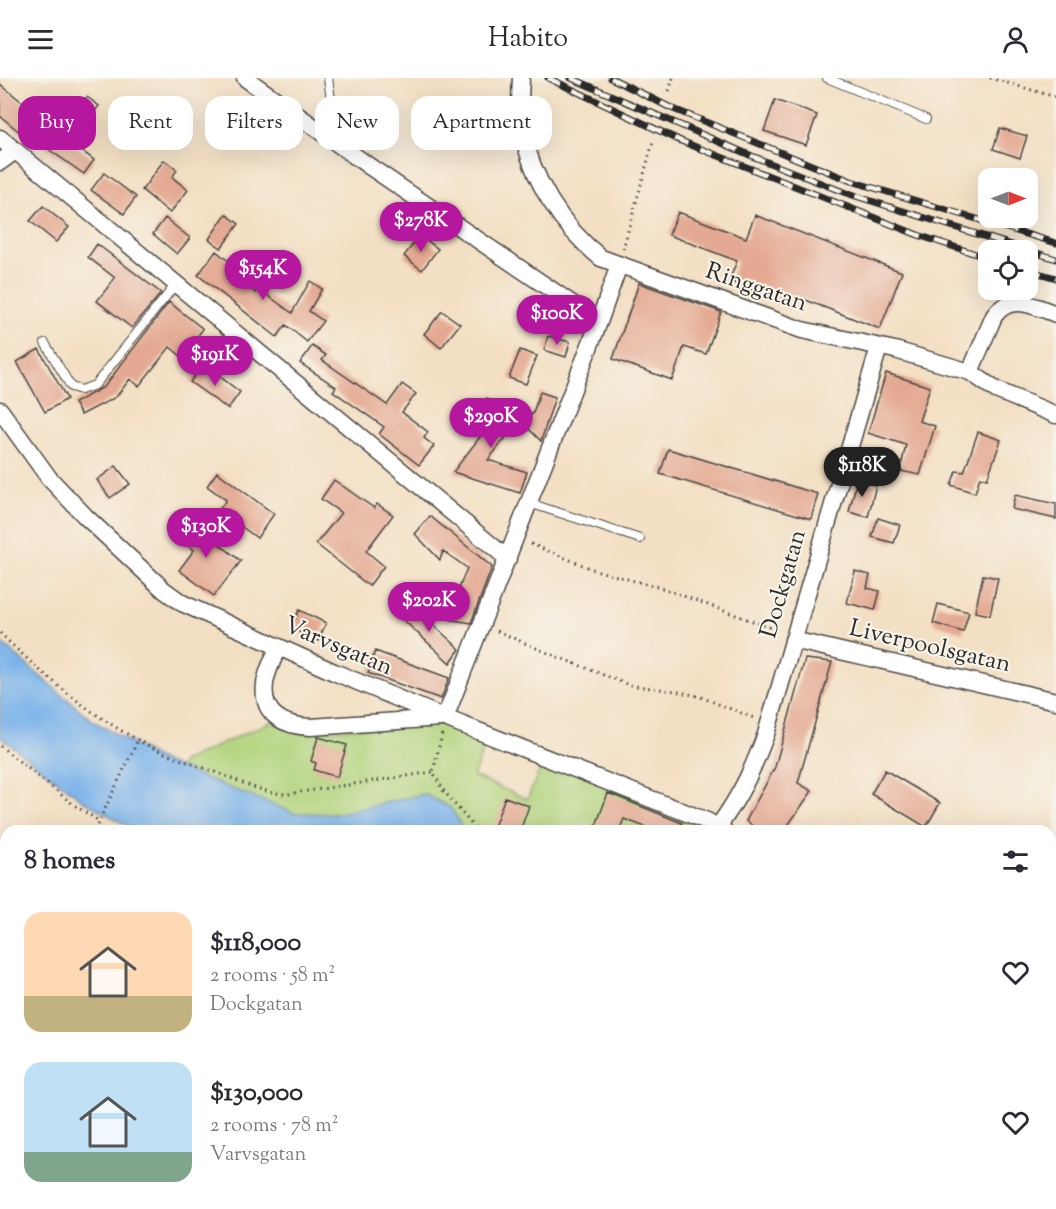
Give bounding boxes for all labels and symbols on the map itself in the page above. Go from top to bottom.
north arrow [978,168,1038,228]
pin: $278K [379,202,463,253]
pin: $154K [221,250,305,301]
street label: Ringgatan [701,255,811,321]
pin: $100K [515,295,599,346]
pin: $191K [173,336,257,387]
pin: $290K [449,398,533,449]
pin: $118K [820,447,904,498]
pin: $130K [164,508,248,559]
street label: Dockgatan [752,526,816,642]
pin: $202K [387,582,471,633]
street label: Varvsgatan [278,609,398,685]
street label: Liverpoolsgatan [846,612,1014,682]

